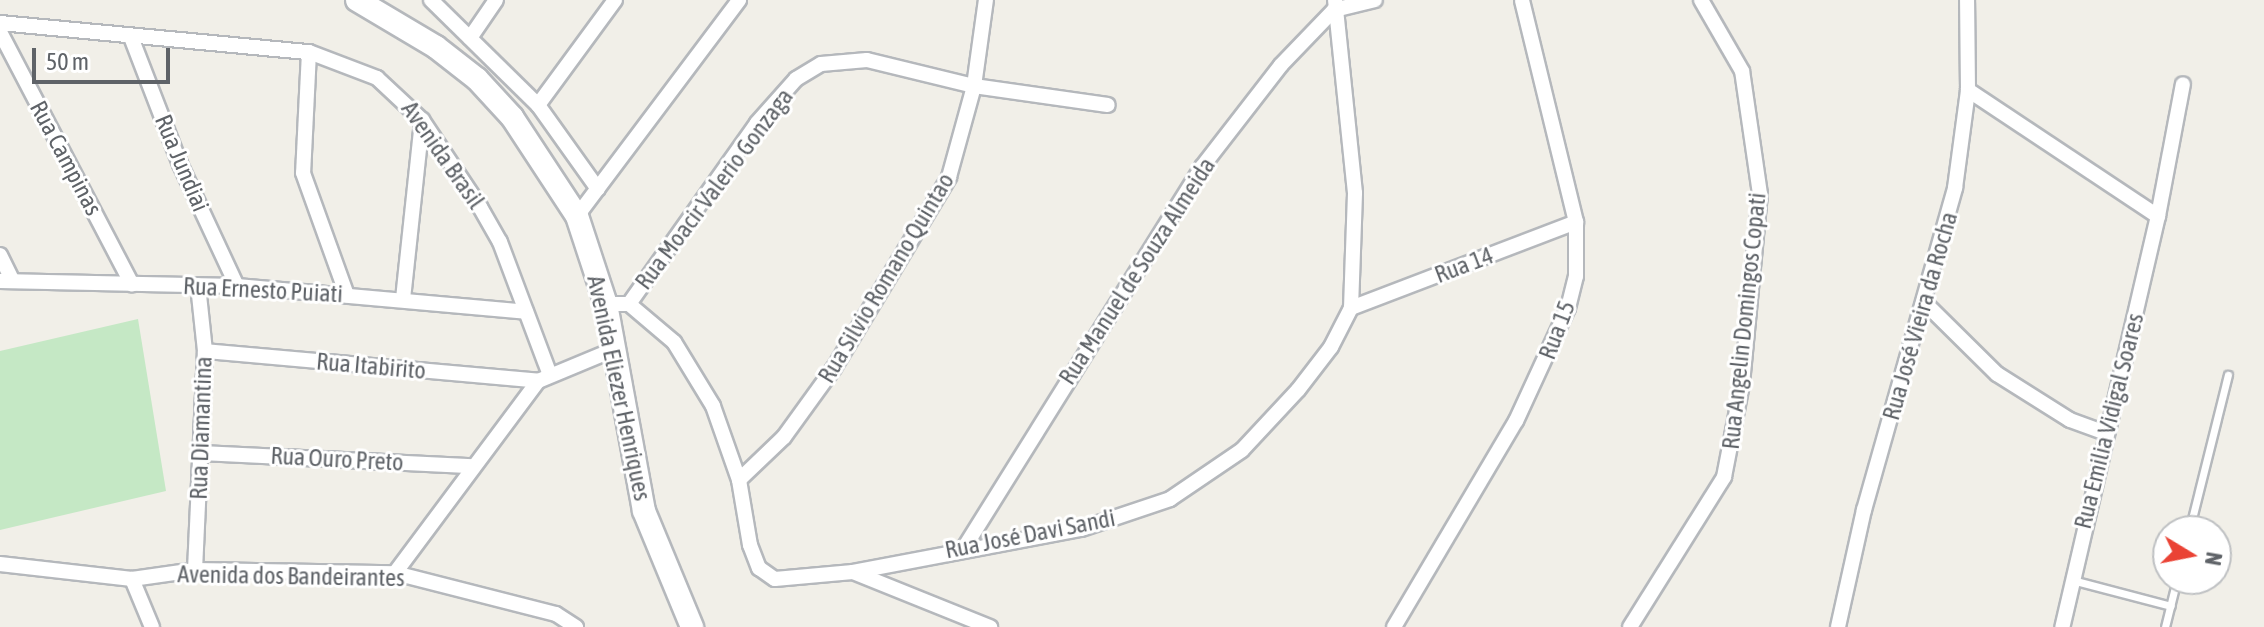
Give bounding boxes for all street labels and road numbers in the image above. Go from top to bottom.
street label: Rua Moacir Valerio Gonzaga [629,83,799,295]
street label: Rua Campinas [24,96,108,220]
street label: Avenida Brasil [395,96,491,214]
street label: Rua Jundiai [149,110,215,216]
street label: Rua Manuel de Souza Almeida [1053,152,1221,390]
street label: Rua Silvio Romano Quintao [812,168,960,388]
street label: Rua Angelin Domingos Copati [1716,191,1772,451]
street label: Rua José Vieira da Rocha [1877,209,1963,423]
street label: Rua 14 [1431,241,1497,289]
street label: Rua Ernesto Puiati [182,271,344,309]
street label: Avenida Eliezer Henriques [581,273,657,503]
street label: Rua 15 [1533,297,1581,363]
street label: Rua Emilia Vidigal Soares [2068,310,2150,532]
street label: Rua Itabirito [315,347,427,385]
street label: Rua Diamantina [184,356,218,500]
street label: Rua Ouro Preto [270,441,404,477]
street label: Rua José Davi Sandi [942,503,1118,565]
street label: Avenida dos Bandeirantes [177,560,405,592]

